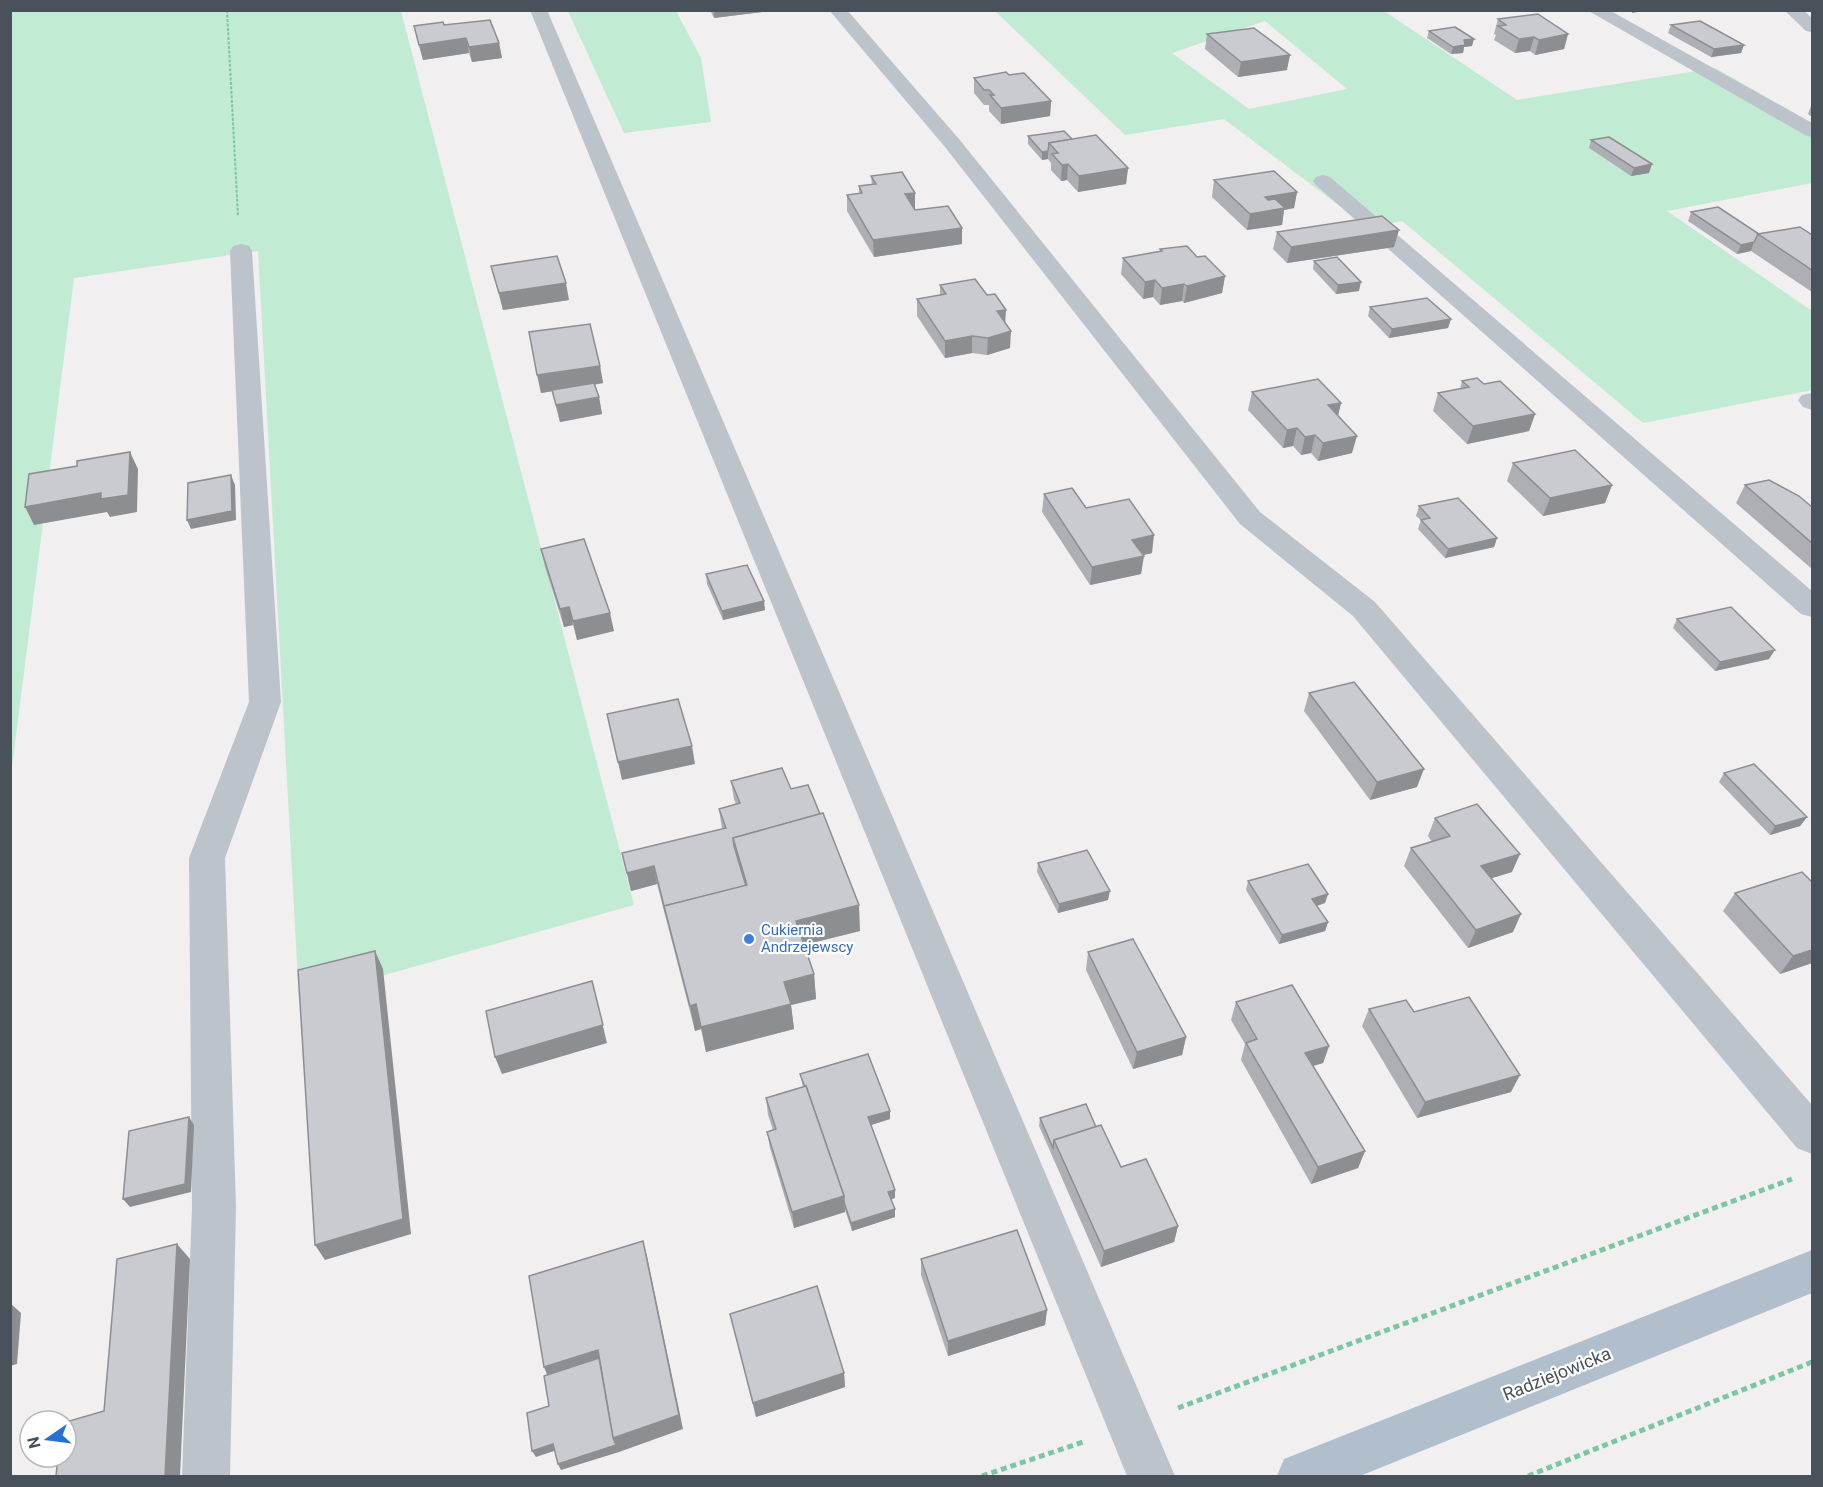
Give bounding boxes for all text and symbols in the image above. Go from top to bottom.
place label: Cukiernia Andrzejewscy [761,921,853,956]
marker: Cukiernia Andrzejewscy [742,932,756,946]
street label: Radziejowicka [1500,1342,1614,1405]
north arrow [18,1409,78,1469]
text: N [23,1435,45,1450]

